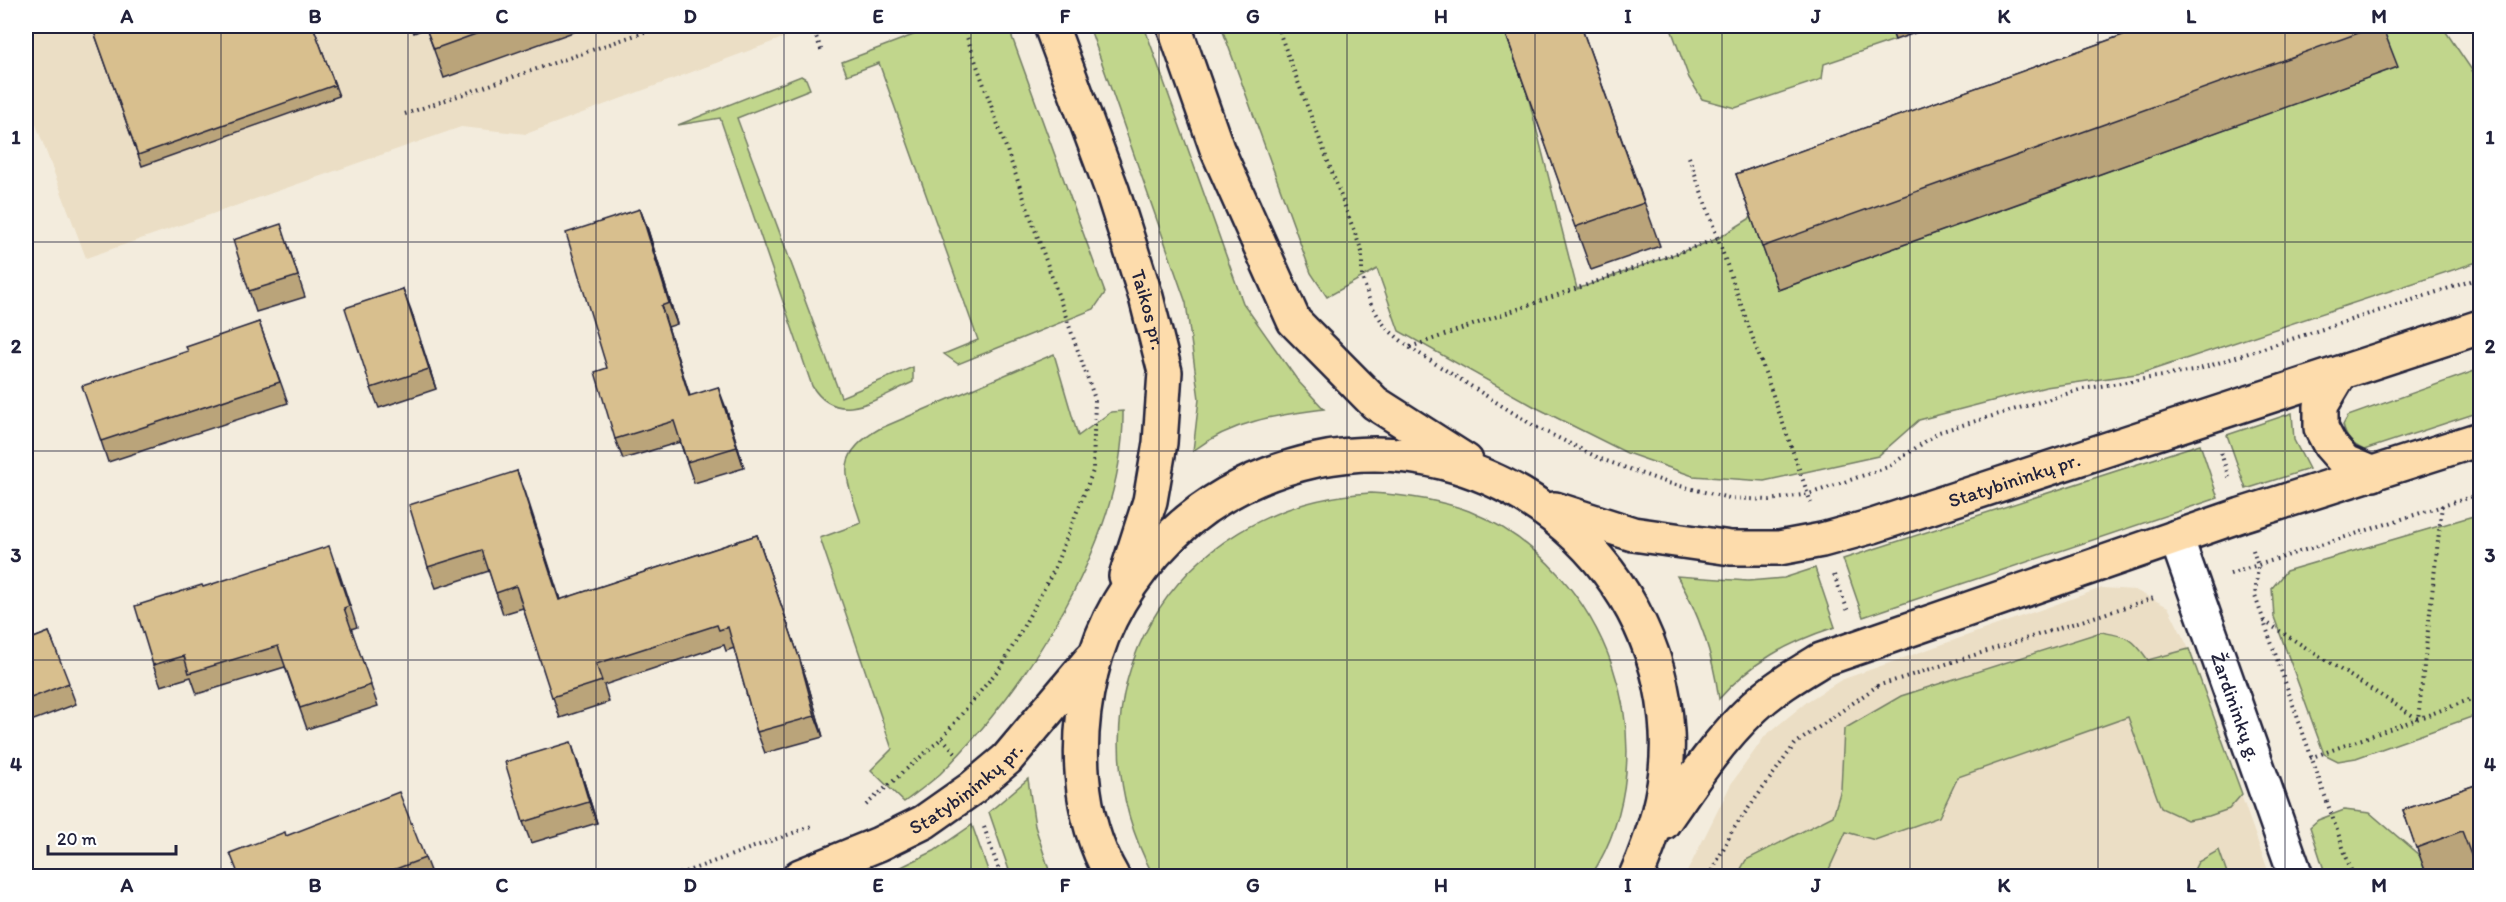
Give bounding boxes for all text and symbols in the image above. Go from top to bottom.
text: A [120,4,134,28]
text: B [309,4,322,28]
text: C [496,4,509,28]
text: D [683,4,697,28]
text: E [872,4,884,28]
text: F [1060,4,1071,28]
text: G [1246,4,1260,28]
text: H [1434,4,1448,28]
text: I [1624,4,1632,28]
text: J [1810,4,1821,28]
text: K [1998,4,2012,28]
text: L [2186,4,2197,28]
text: M [2371,4,2387,28]
text: 1 [11,125,21,149]
text: 1 [2485,125,2495,149]
street label: Taikos pr. [1126,266,1171,352]
text: 2 [11,334,22,358]
text: 2 [2485,334,2496,358]
street label: Statybininkų pr. [1945,447,2083,513]
text: 3 [11,543,22,567]
text: 3 [2485,543,2496,567]
street label: Žardininkų g. [2206,649,2266,765]
street label: Statybininkų pr. [905,737,1028,839]
text: 4 [10,752,22,776]
text: 4 [2484,752,2496,776]
scale bar [48,818,176,856]
text: 20 m [57,828,97,850]
text: A [120,873,134,897]
text: B [309,873,322,897]
text: C [496,873,509,897]
text: D [683,873,697,897]
text: E [872,873,884,897]
text: F [1060,873,1071,897]
text: G [1246,873,1260,897]
text: H [1434,873,1448,897]
text: I [1624,873,1632,897]
text: J [1810,873,1821,897]
text: K [1998,873,2012,897]
text: L [2186,873,2197,897]
text: M [2371,873,2387,897]

